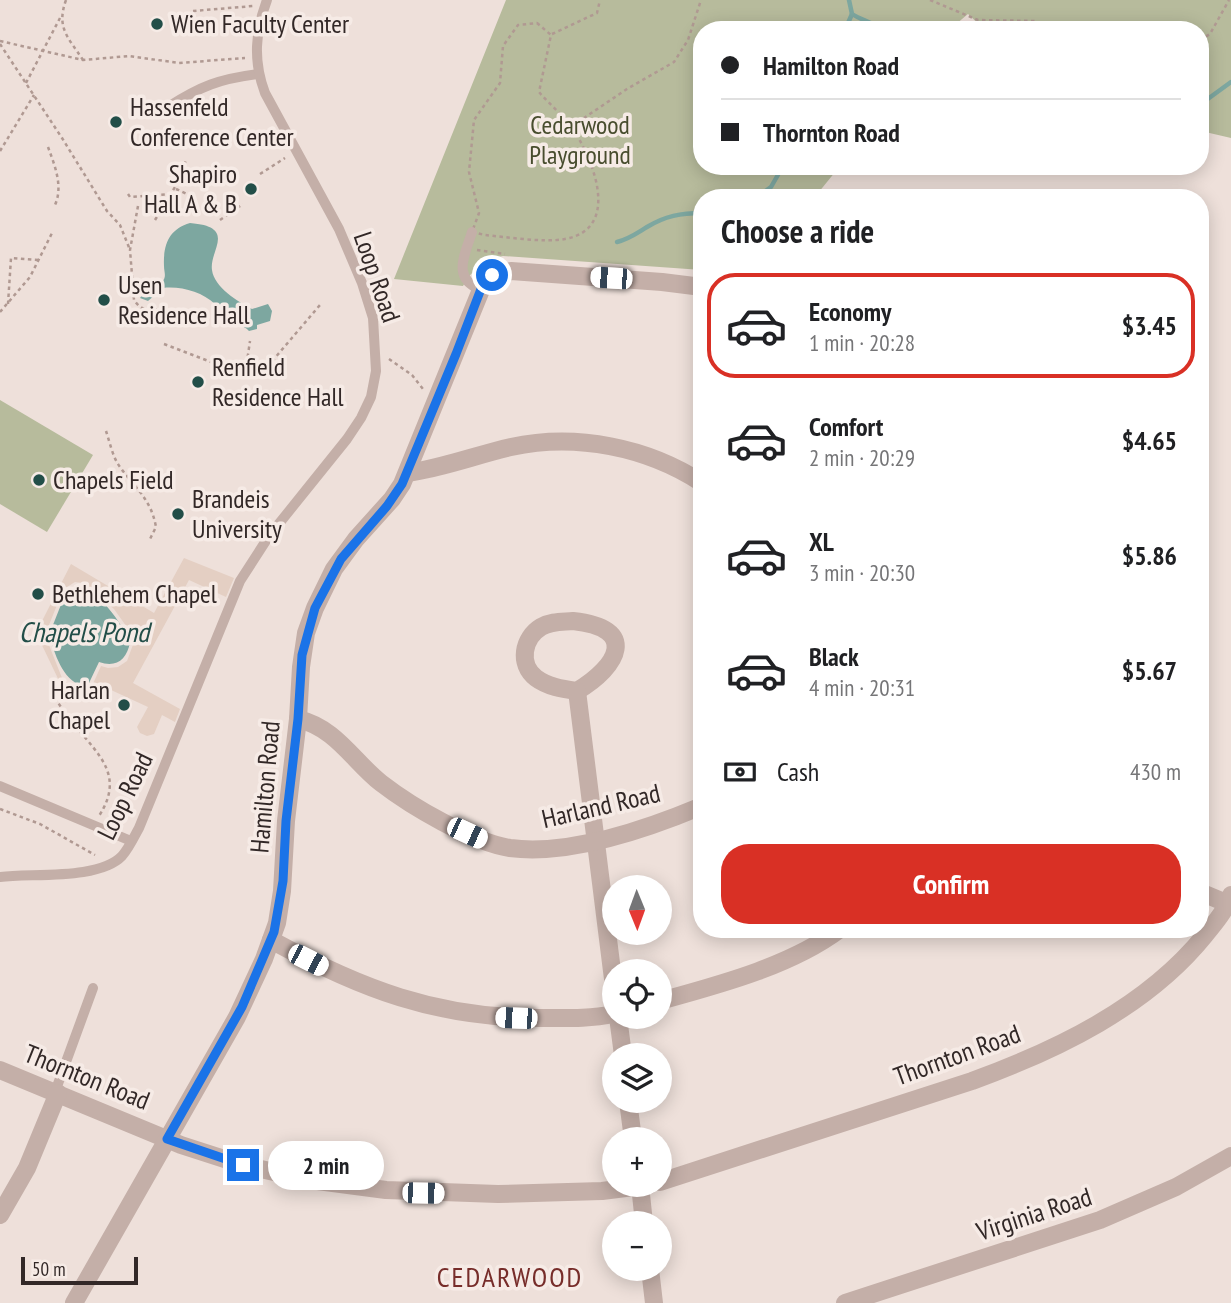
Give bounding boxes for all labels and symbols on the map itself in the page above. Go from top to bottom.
place label: Wien Faculty Center [171,7,349,40]
marker: Wien Faculty Center [149,16,165,32]
place label: Hassenfeld Conference Center [130,90,294,153]
park label: Cedarwood Playground [529,108,631,171]
marker: Hassenfeld Conference Center [108,114,124,130]
place label: Shapiro Hall A & B [144,157,237,220]
marker: Shapiro Hall A & B [243,181,259,197]
street label: Loop Road [347,227,408,326]
route start [476,259,508,291]
car [590,266,633,290]
place label: Usen Residence Hall [118,268,250,331]
marker: Usen Residence Hall [96,292,112,308]
place label: Renfield Residence Hall [212,350,344,413]
marker: Renfield Residence Hall [190,374,206,390]
place label: Chapels Field [53,463,174,496]
marker: Chapels Field [31,472,47,488]
place label: Brandeis University [192,482,282,545]
marker: Brandeis University [170,506,186,522]
place label: Bethlehem Chapel [52,577,217,610]
marker: Bethlehem Chapel [30,586,46,602]
water label: Chapels Pond [19,613,153,650]
place label: Harlan Chapel [48,673,110,736]
marker: Harlan Chapel [116,697,132,713]
street label: Hamilton Road [242,720,287,854]
street label: Loop Road [89,747,160,845]
street label: Harland Road [538,776,663,835]
car [444,815,491,851]
north arrow [602,875,672,945]
car [285,941,332,979]
car [495,1007,538,1029]
street label: Thornton Road [889,1016,1025,1093]
street label: Thornton Road [20,1036,155,1117]
callout: 2 min [268,1140,383,1190]
route end [227,1149,259,1181]
street label: Virginia Road [971,1179,1096,1248]
car [402,1182,445,1204]
scale bar [21,1254,138,1286]
district label: CEDARWOOD [437,1258,583,1295]

